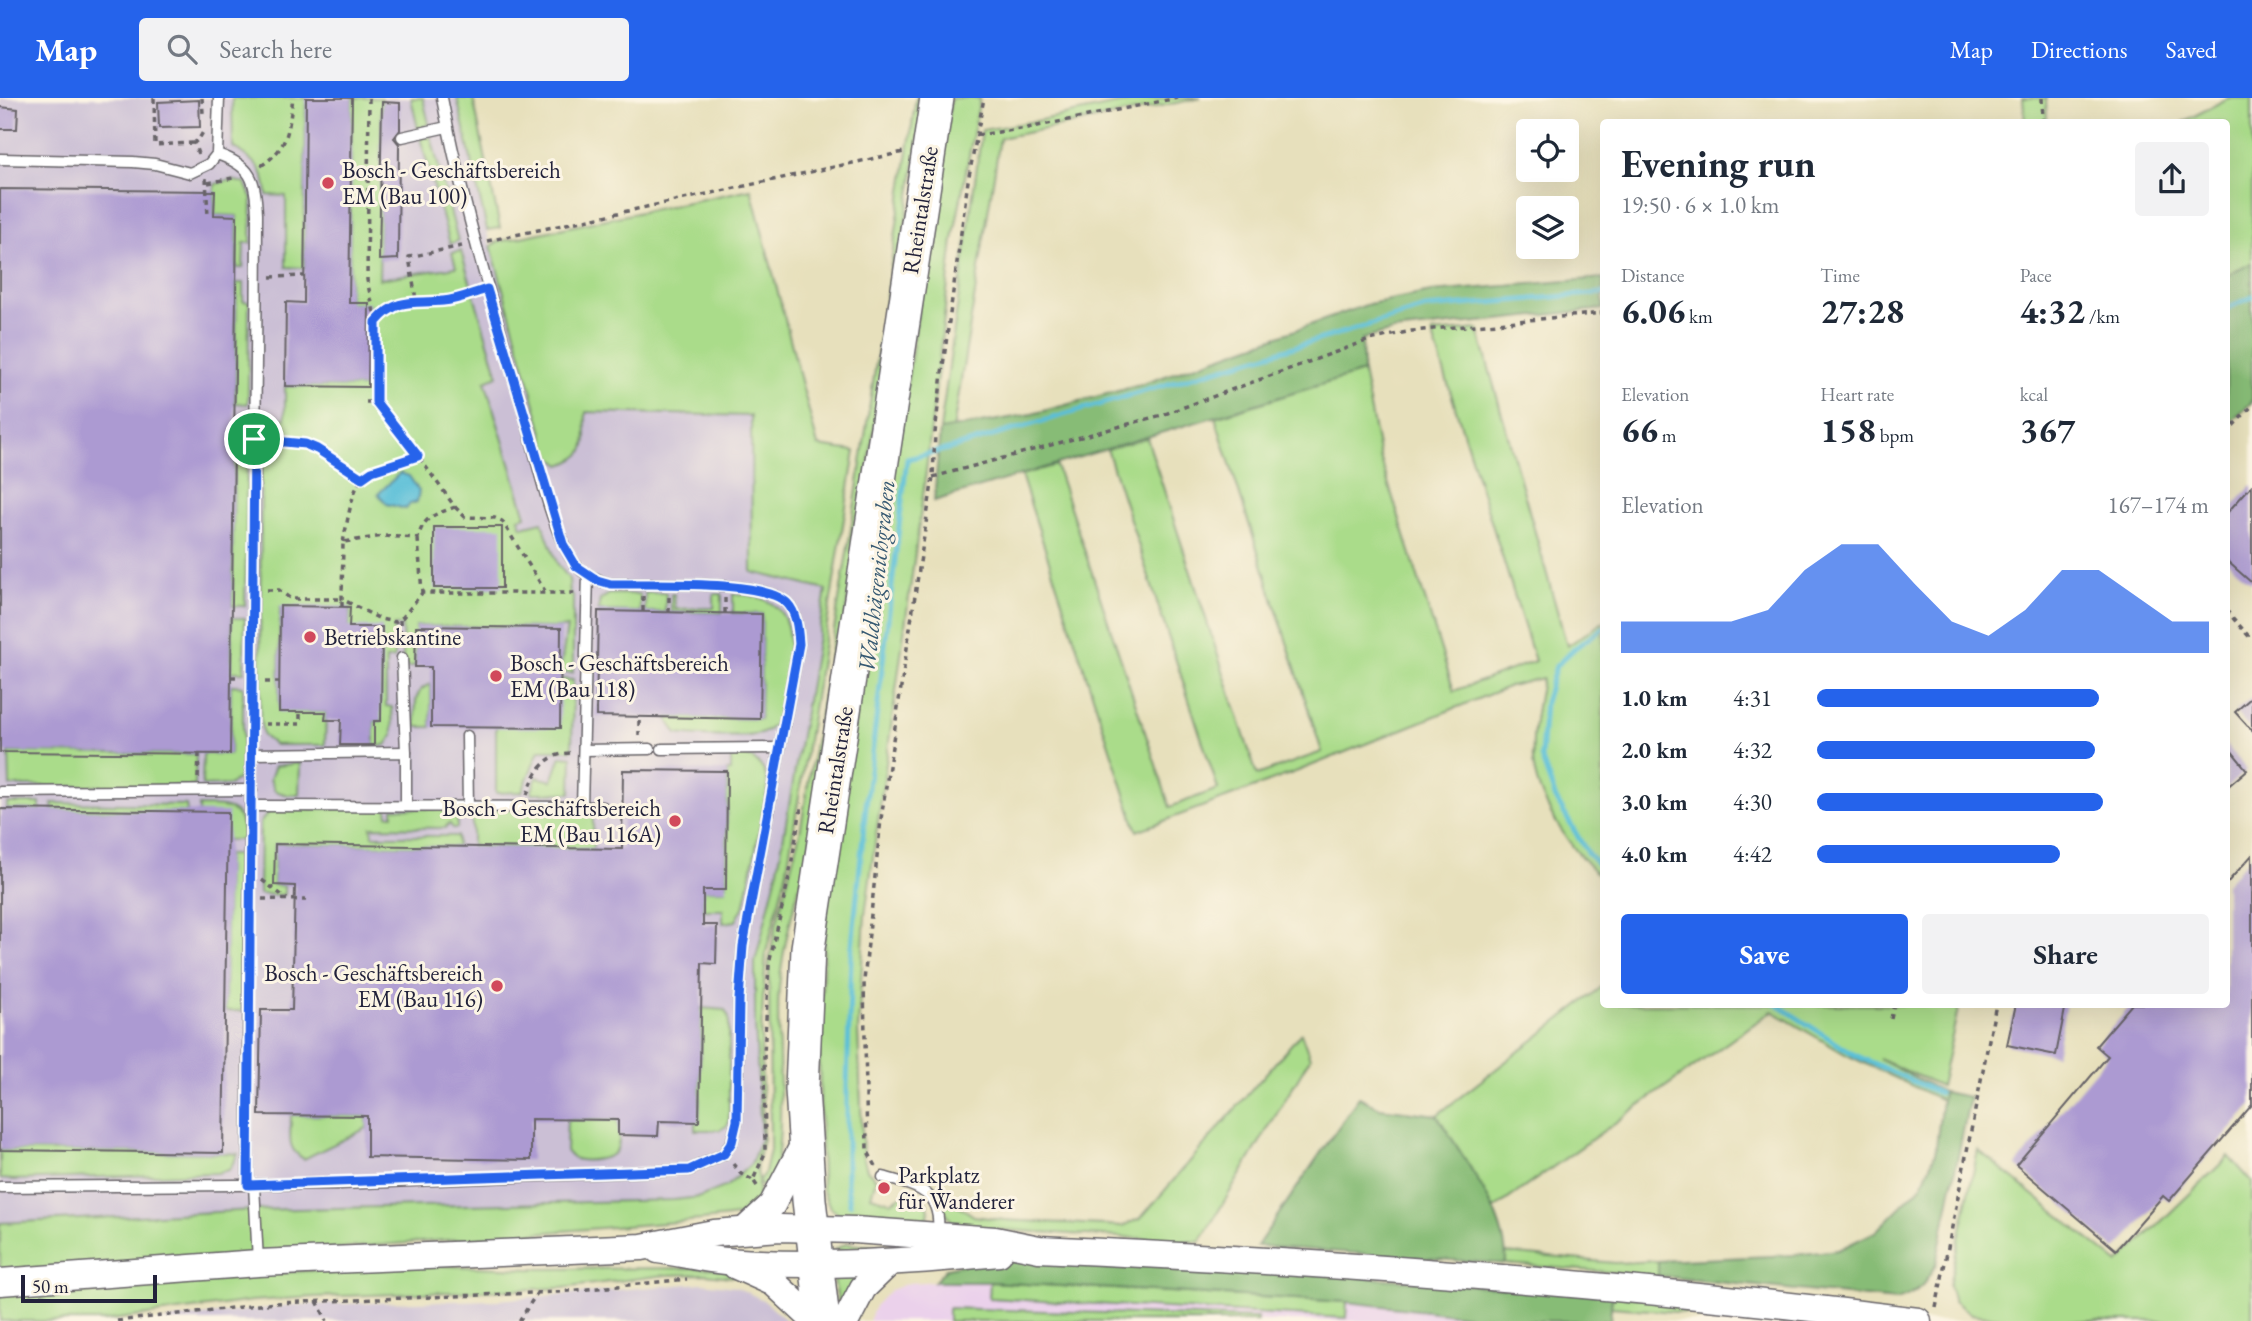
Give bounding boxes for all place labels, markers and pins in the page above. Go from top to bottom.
place label: Bosch - Geschäftsbereich EM (Bau 100) [342,155,561,211]
marker: Bosch - Geschäftsbereich EM (Bau 100) [320,175,336,191]
pin [224,409,284,469]
place label: Betriebskantine [324,622,461,652]
marker: Betriebskantine [302,629,318,645]
place label: Bosch - Geschäftsbereich EM (Bau 118) [510,648,729,704]
marker: Bosch - Geschäftsbereich EM (Bau 118) [488,668,504,684]
place label: Bosch - Geschäftsbereich EM (Bau 116A) [442,793,661,849]
marker: Bosch - Geschäftsbereich EM (Bau 116A) [667,813,683,829]
place label: Bosch - Geschäftsbereich EM (Bau 116) [264,958,483,1014]
marker: Bosch - Geschäftsbereich EM (Bau 116) [489,978,505,994]
place label: Parkplatz für Wanderer [898,1160,1015,1216]
marker: Parkplatz für Wanderer [876,1180,892,1196]

